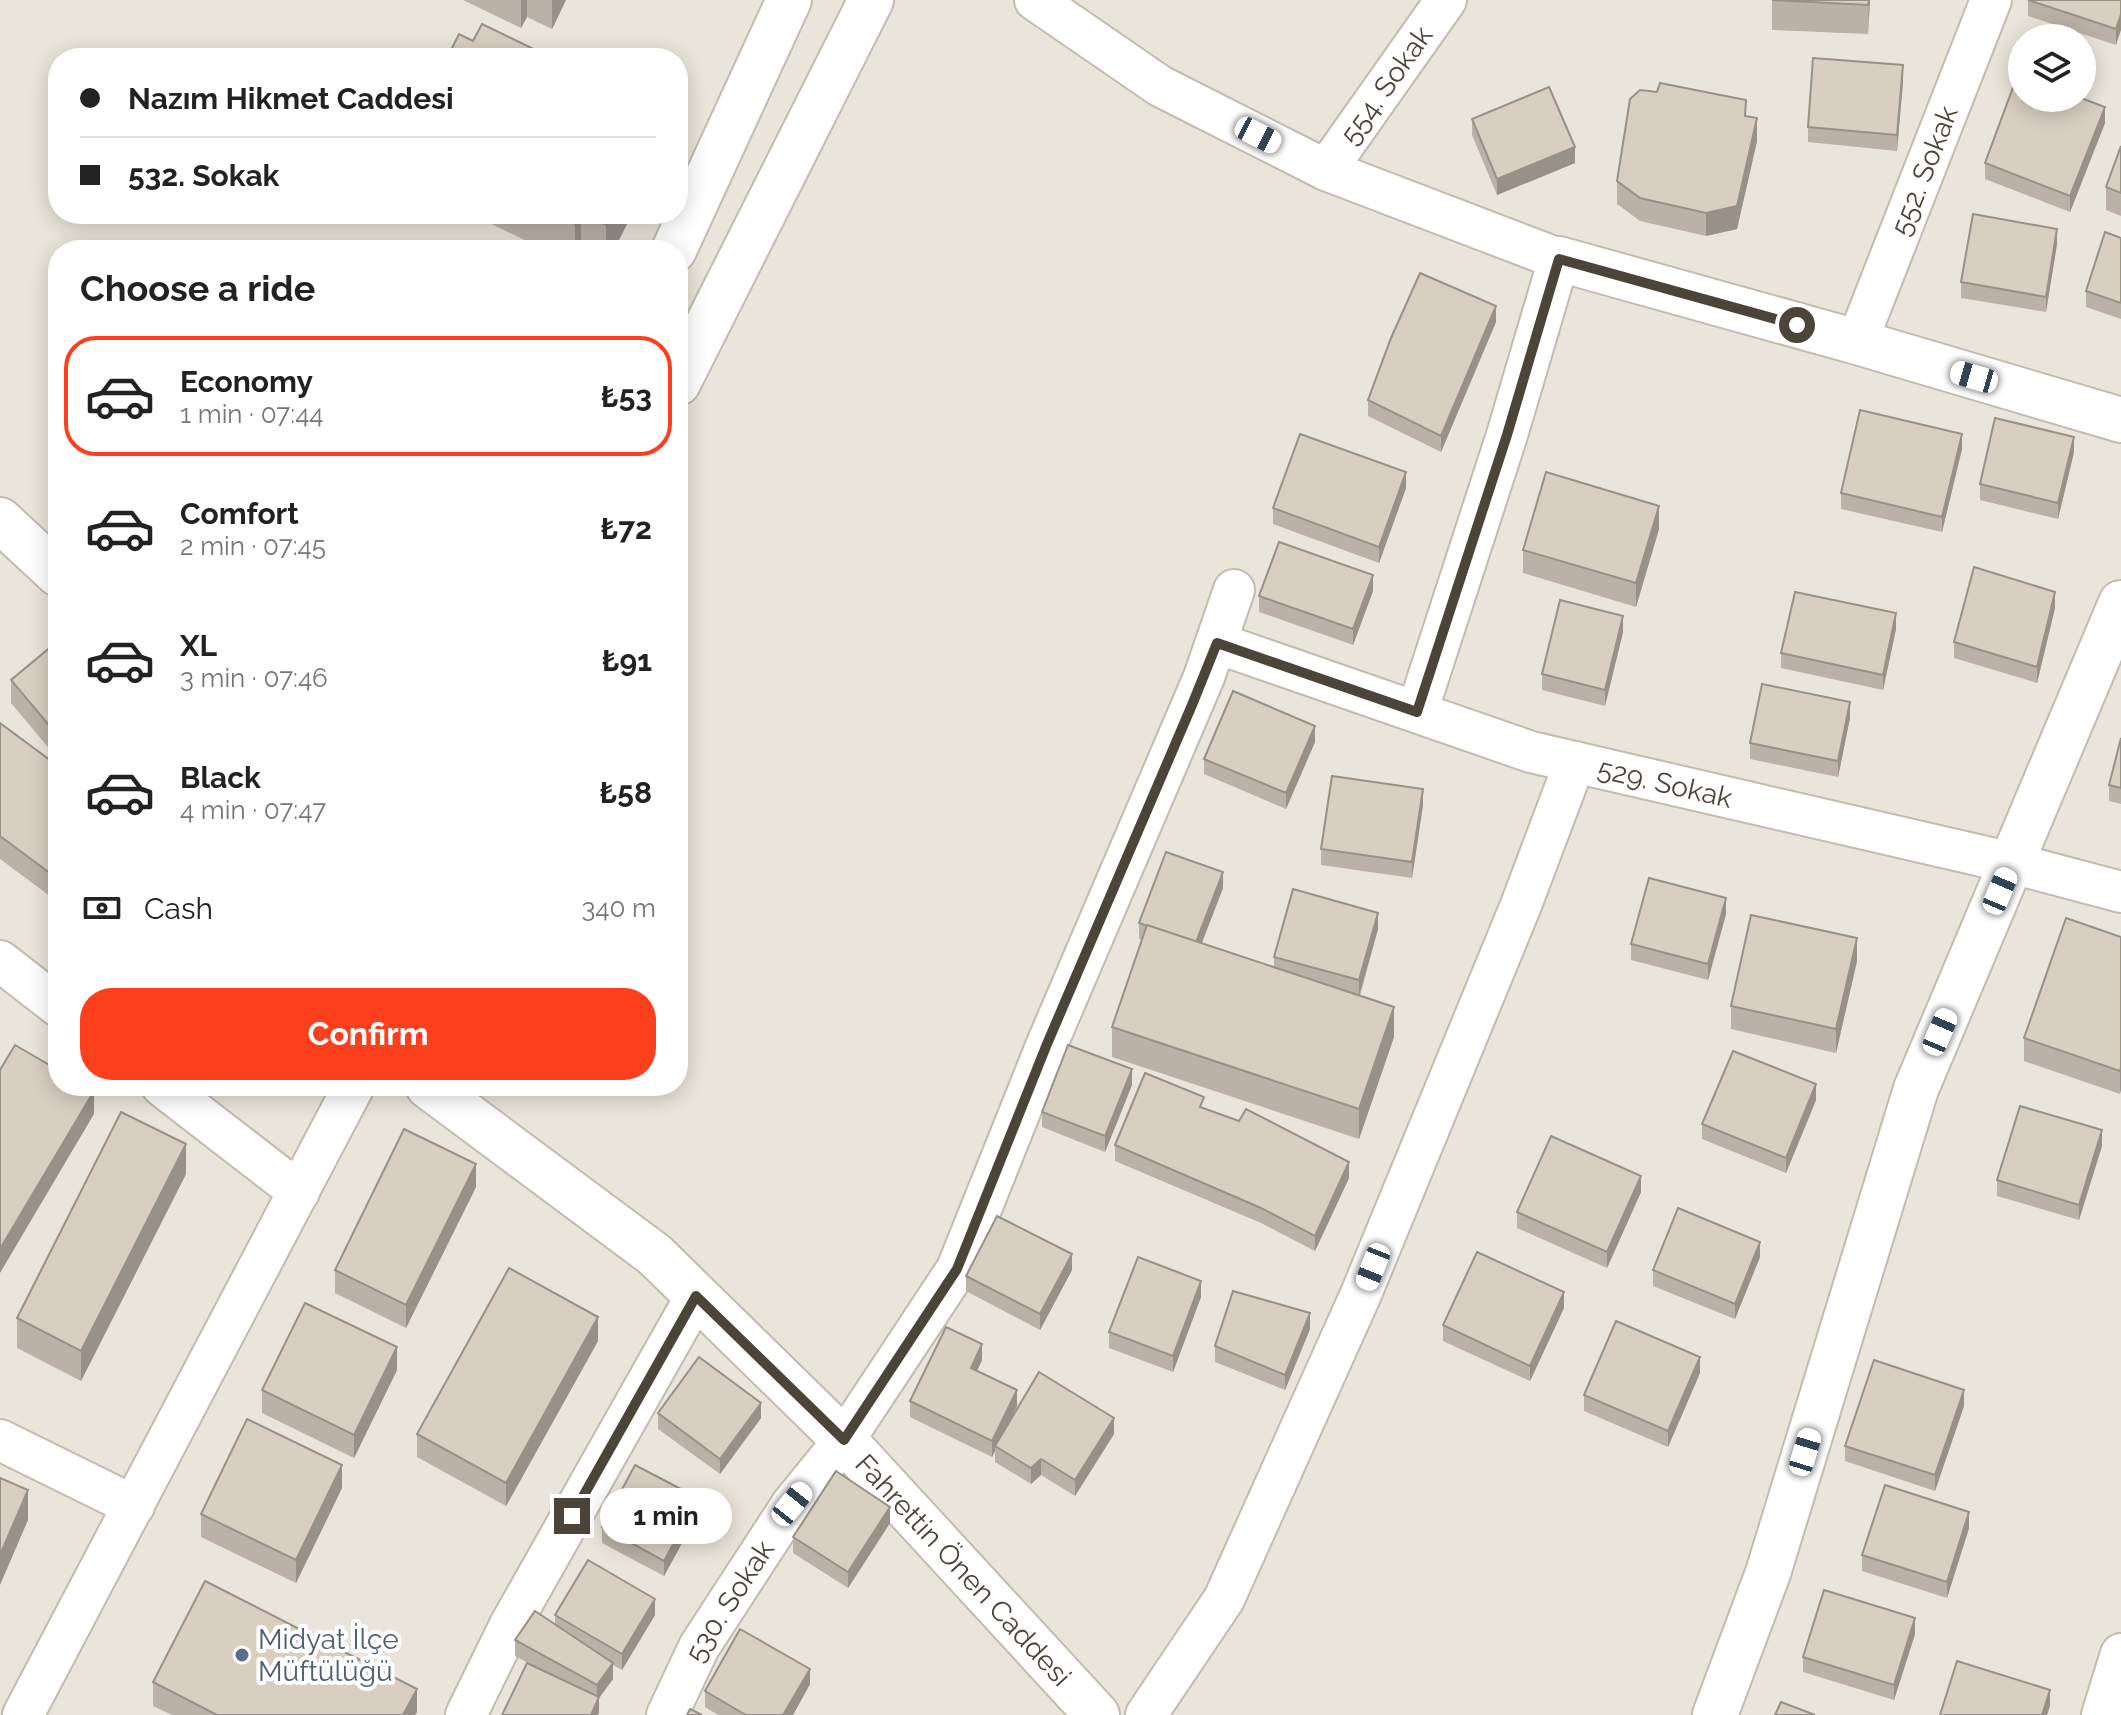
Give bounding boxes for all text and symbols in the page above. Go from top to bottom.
street label: 554. Sokak [1333,19,1439,150]
map controls [2008,24,2096,112]
button: layers [2008,24,2096,112]
text: Nazım Hikmet Caddesi [128,81,454,116]
street label: 552. Sokak [1884,101,1964,240]
car [1231,113,1285,157]
text: 532. Sokak [128,158,279,193]
text: Choose a ride [80,267,315,309]
route start [1779,307,1815,343]
car [1948,359,2000,395]
icon: car [84,360,156,432]
text: Economy [180,364,313,399]
text: ₺53 [601,379,652,414]
text: 1 min · 07:44 [180,399,324,429]
icon: car [84,492,156,564]
text: Comfort [180,496,299,531]
text: ₺72 [600,511,652,546]
text: 2 min · 07:45 [180,531,326,561]
icon: car [84,624,156,696]
text: XL [180,628,217,663]
text: ₺91 [602,643,652,678]
text: 3 min · 07:46 [180,663,328,693]
street label: 529. Sokak [1594,751,1736,814]
icon: car [84,756,156,828]
text: Black [180,760,261,795]
text: ₺58 [599,775,652,810]
text: 4 min · 07:47 [180,795,326,825]
car [1980,864,2020,918]
icon: cash [80,886,124,930]
text: Cash [144,891,213,926]
text: 340 m [581,893,656,923]
button: Confirm [80,988,656,1080]
car [1920,1005,1960,1059]
car [1353,1240,1393,1294]
car [1787,1426,1823,1478]
street label: Fahrettin Önen Caddesi [849,1447,1078,1693]
car [768,1478,816,1530]
callout: 1 min [600,1488,732,1544]
route end [554,1498,590,1534]
text: 1 min [633,1501,699,1531]
street label: 530. Sokak [678,1534,781,1667]
place label: Midyat İlçe Müftülüğü [258,1623,399,1688]
marker: Midyat İlçe Müftülüğü [233,1646,251,1664]

